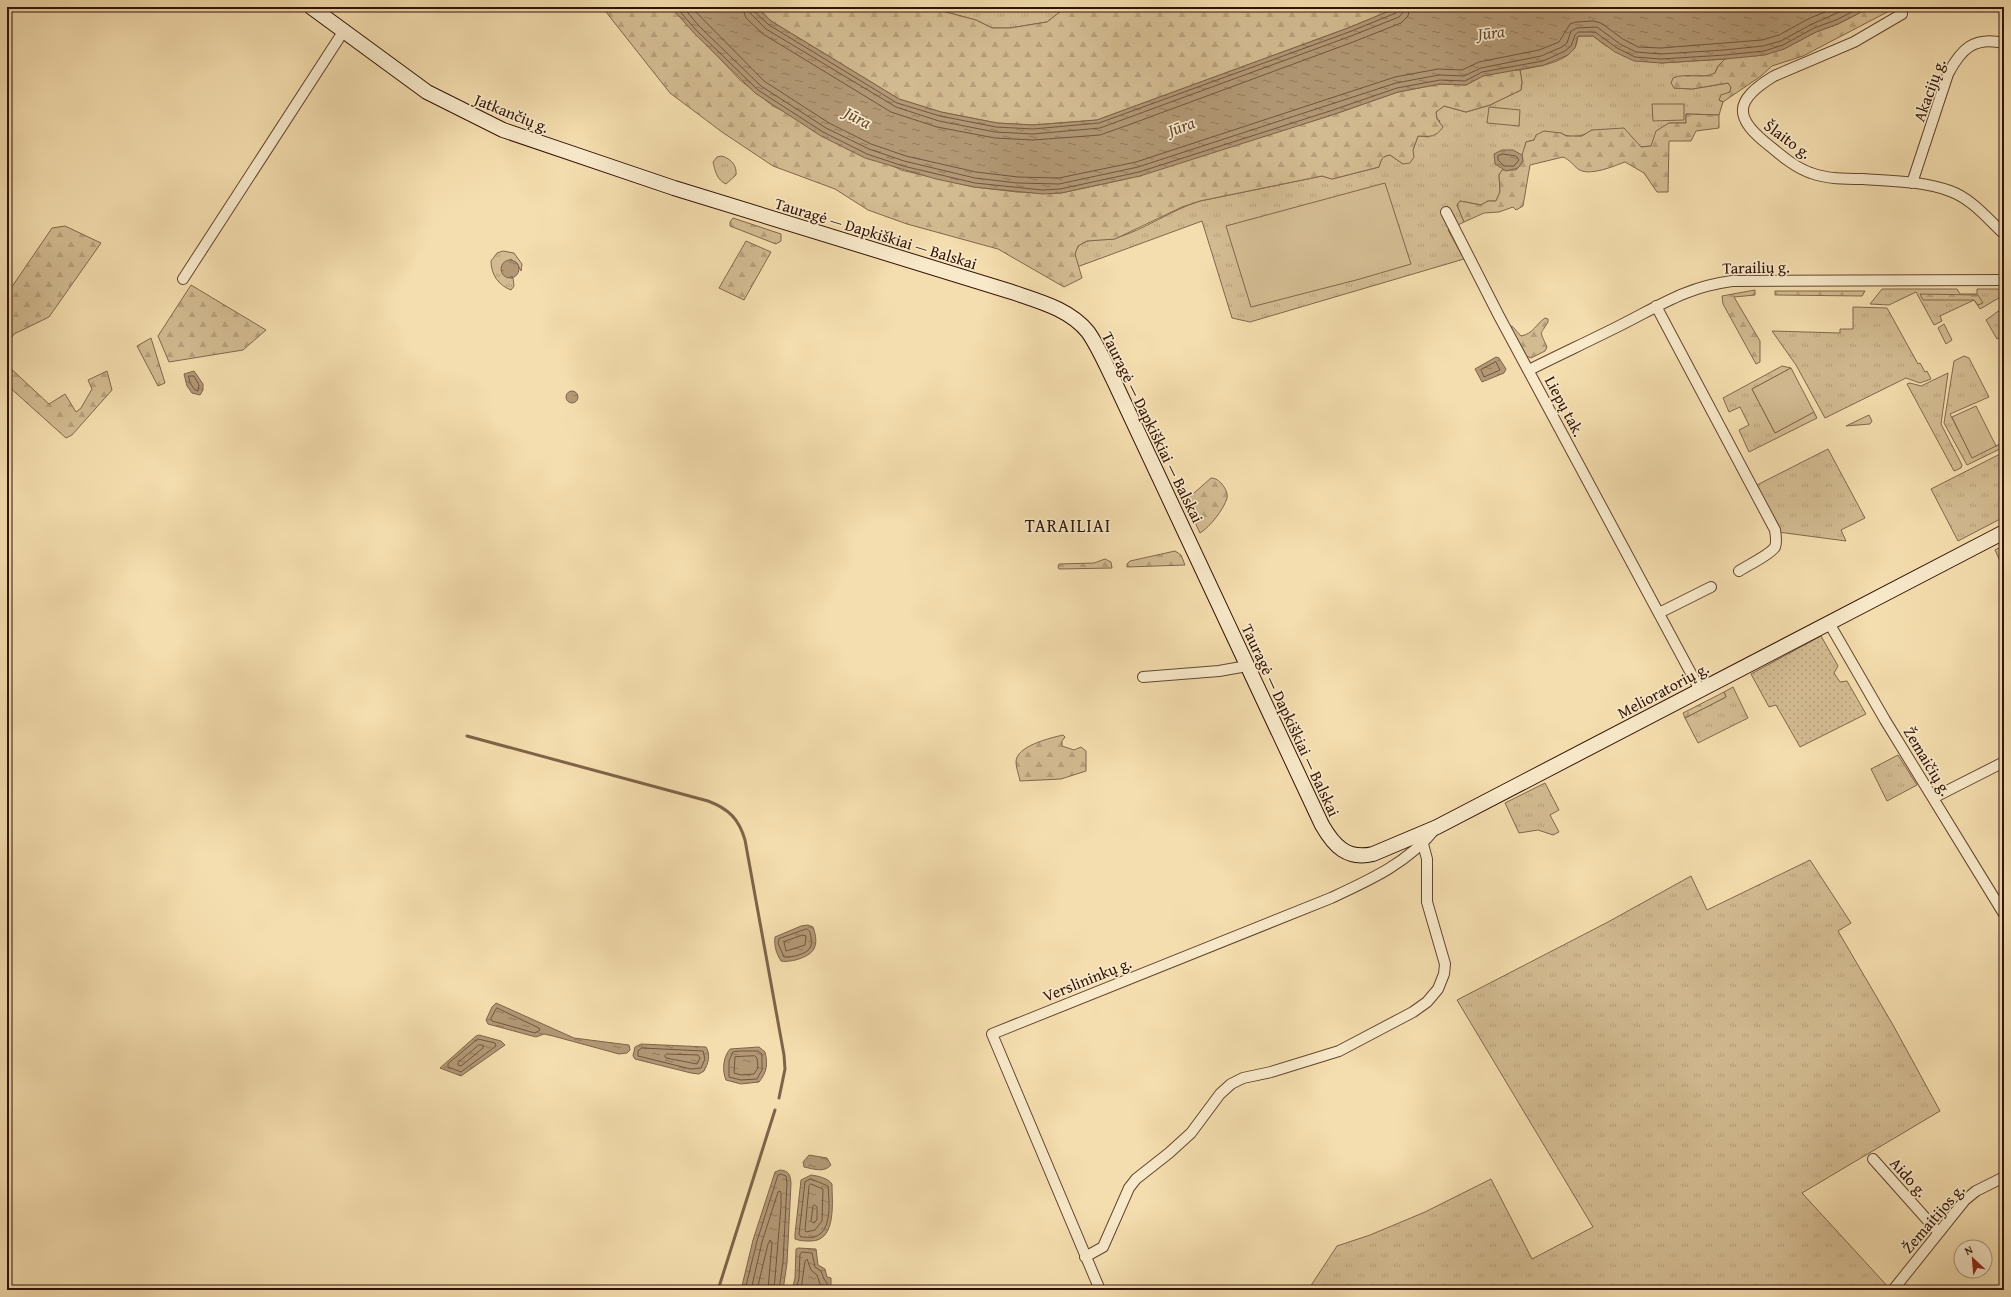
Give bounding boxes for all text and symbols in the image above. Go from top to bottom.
water label: Jūra [1473,18,1506,46]
street label: Akacijų g. [1907,55,1951,125]
street label: Jatkančių g. [469,86,553,139]
water label: Jūra [837,98,876,134]
water label: Jūra [1161,110,1198,143]
street label: Šlaito g. [1759,114,1817,165]
street label: Tauragė — Dapkiškiai — Balskai [772,191,981,275]
street label: Tarailių g. [1722,254,1790,280]
street label: Tauragė — Dapkiškiai — Balskai [1096,327,1210,527]
street label: Liepų tak. [1539,371,1591,441]
district label: TARAILIAI [1025,512,1111,539]
street label: Tauragė — Dapkiškiai — Balskai [1236,620,1347,821]
street label: Melioratorių g. [1613,656,1713,724]
street label: Žemaičių g. [1898,722,1958,800]
street label: Verslininkų g. [1039,950,1135,1008]
street label: Aido g. [1885,1152,1933,1202]
street label: Žemaitijos g. [1896,1178,1970,1258]
north arrow [1953,1239,1993,1279]
text: N [1962,1241,1976,1259]

